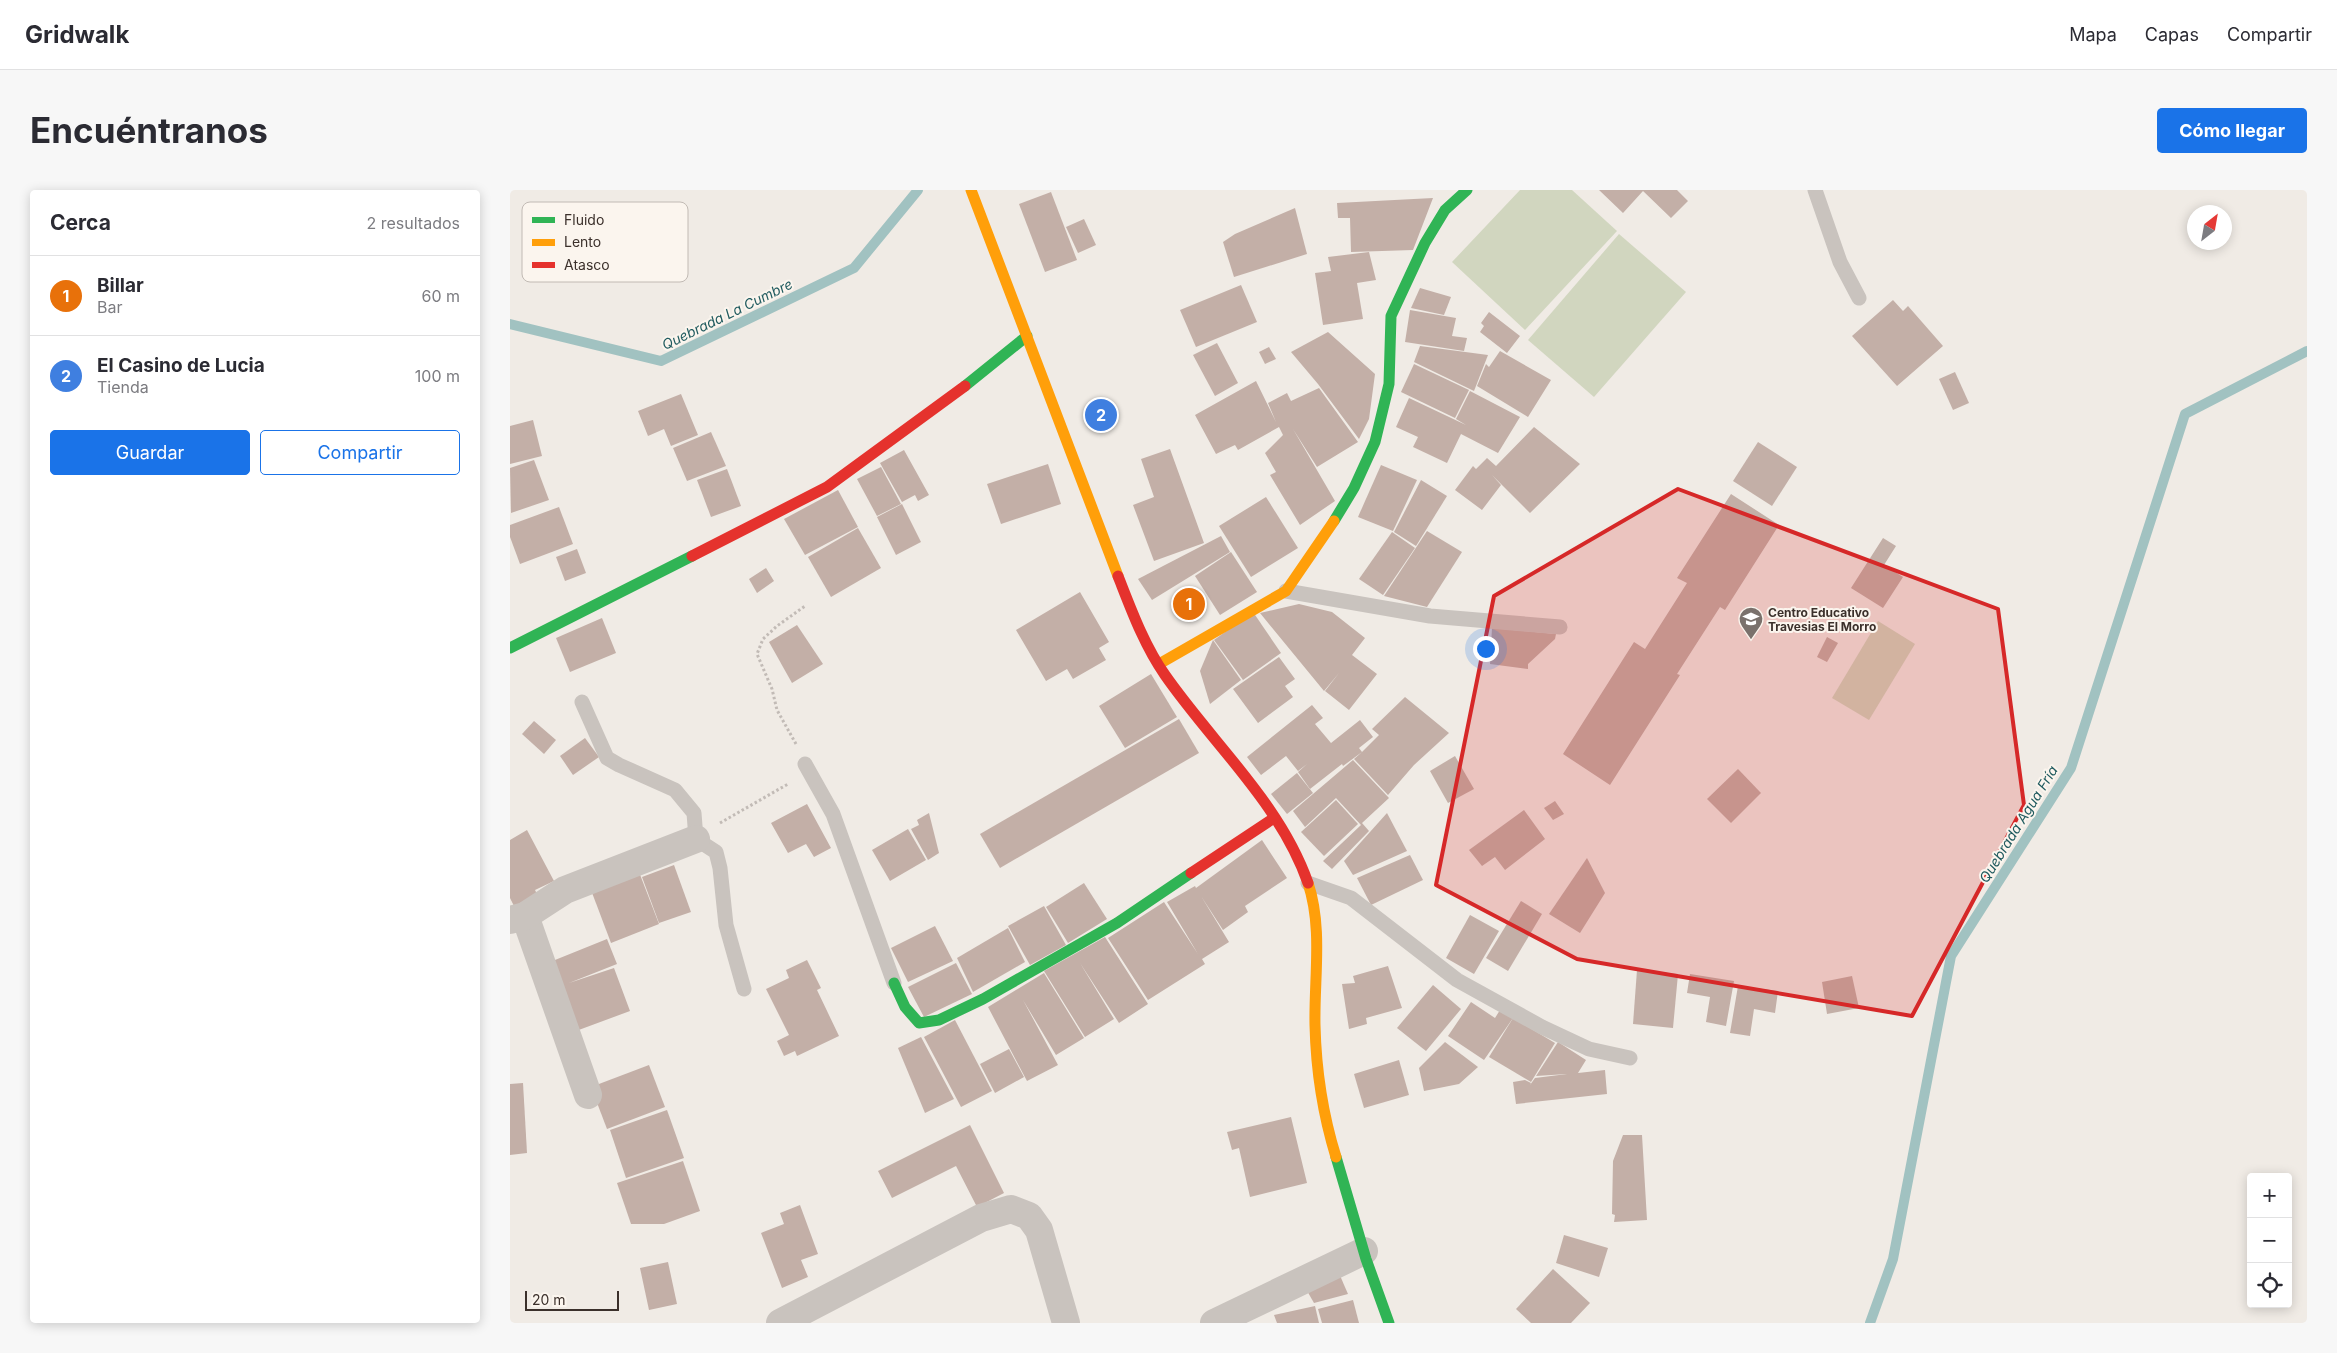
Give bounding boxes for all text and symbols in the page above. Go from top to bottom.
text: Gridwalk [25,20,129,49]
text: Mapa [2069,24,2117,45]
text: Capas [2145,24,2199,45]
text: Compartir [2227,24,2312,45]
button: Cómo llegar [2157,108,2307,153]
text: Encuéntranos [30,109,268,151]
legend [522,202,688,282]
north arrow [2187,205,2232,250]
text: Cerca [50,210,111,235]
text: Fluido [564,211,604,228]
text: 2 resultados [367,213,460,233]
text: Lento [564,233,601,250]
text: Atasco [564,256,610,273]
text: Billar [97,274,144,297]
water label: Quebrada La Cumbre [659,275,795,353]
text: 1 [63,286,69,306]
text: 60 m [421,286,460,306]
text: Bar [97,297,122,317]
text: El Casino de Lucia [97,354,265,377]
text: 2 [61,366,71,386]
text: 100 m [415,366,460,386]
text: Tienda [97,377,149,397]
pin: 2 [1085,396,1117,434]
button: Guardar [50,430,250,475]
button: Compartir [260,430,460,475]
pin: 1 [1173,585,1205,623]
place label: Centro Educativo Travesias El Morro [1768,605,1876,634]
school or university icon: Centro Educativo Travesias El Morro [1738,606,1764,640]
your location [1473,636,1499,662]
water label: Quebrada Agua Fría [1975,762,2061,886]
map controls [2247,1173,2292,1308]
button: + [2247,1173,2292,1218]
button: − [2247,1218,2292,1263]
button: locate [2247,1263,2292,1308]
scale bar [525,1288,619,1311]
text: 20 m [532,1291,566,1308]

